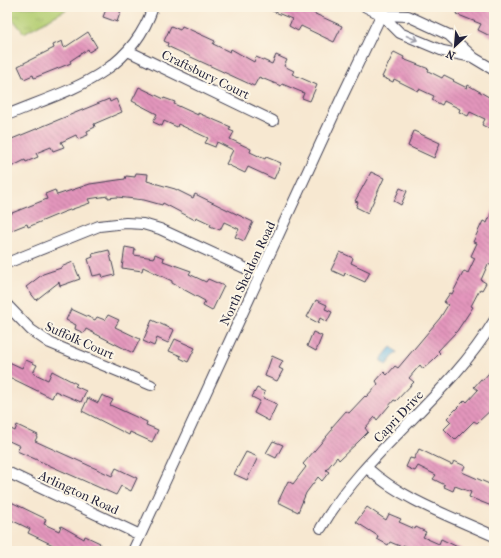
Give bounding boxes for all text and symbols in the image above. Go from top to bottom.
north arrow [435,26,475,66]
one-way arrow [406,35,418,42]
street label: Craftsbury Court [159,47,253,102]
text: N [444,47,457,62]
street label: North Sheldon Road [217,218,279,328]
street label: Suffolk Court [43,319,117,363]
street label: Capri Drive [370,387,427,445]
street label: Arlington Road [36,467,122,518]

